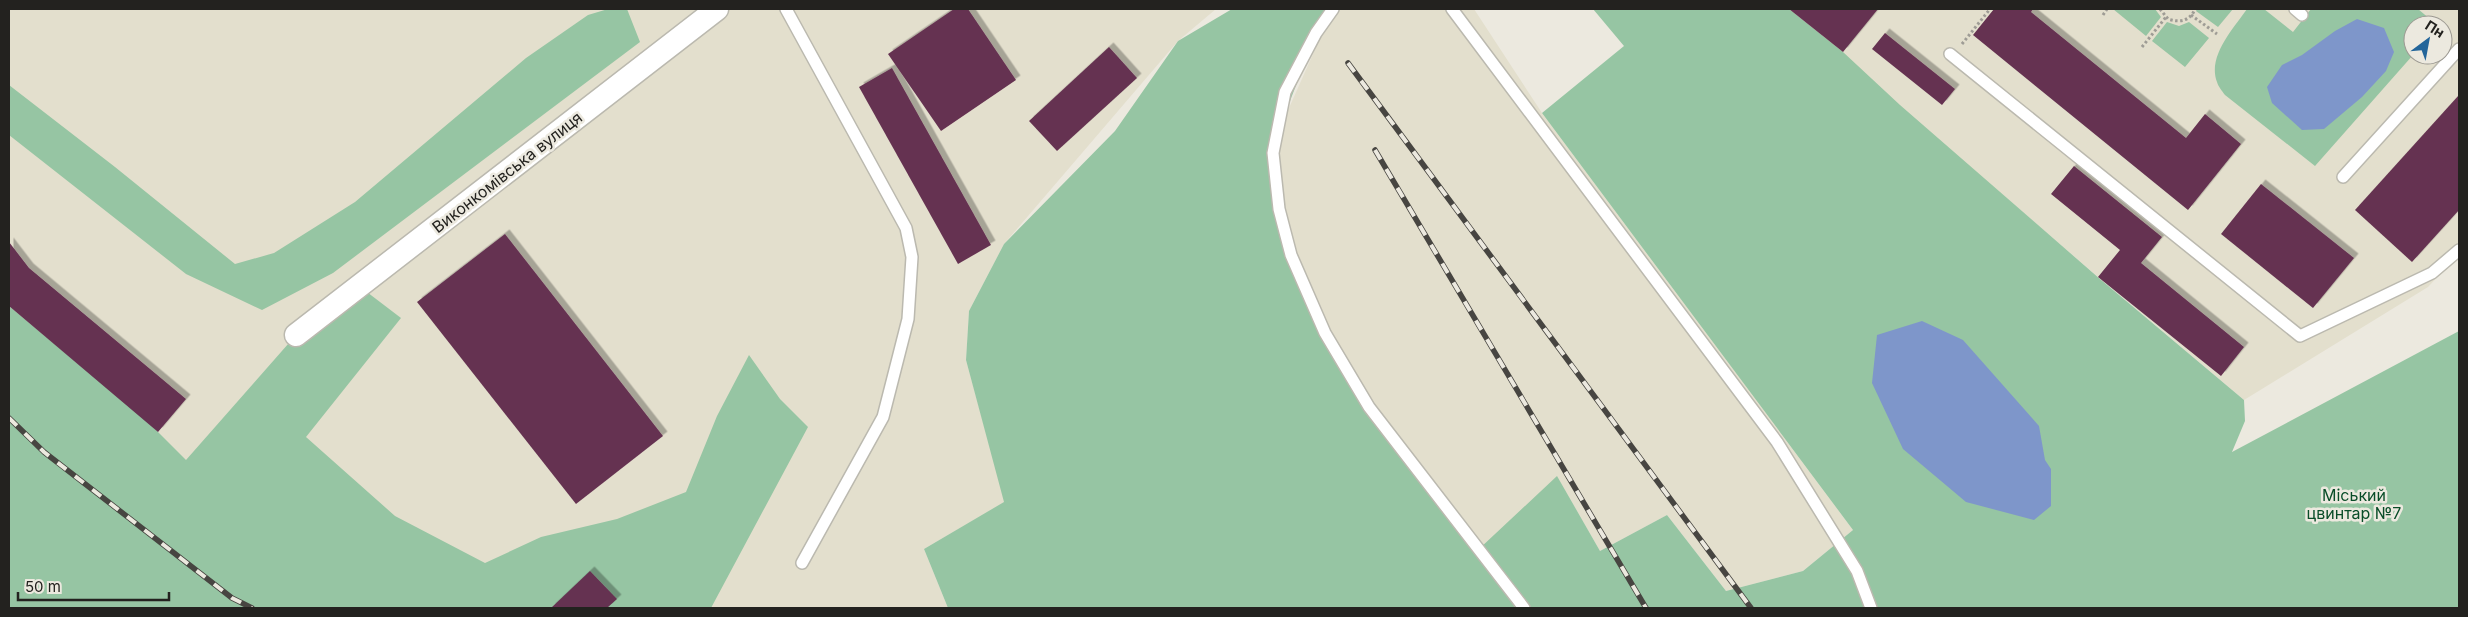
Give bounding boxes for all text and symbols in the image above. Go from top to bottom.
north arrow [2403,15,2453,65]
text: Пн [2423,16,2448,41]
street label: Виконкомівська вулиця [428,107,586,237]
park label: Міський цвинтар №7 [2307,485,2401,523]
scale bar [18,570,169,602]
text: 50 m [25,577,61,596]

